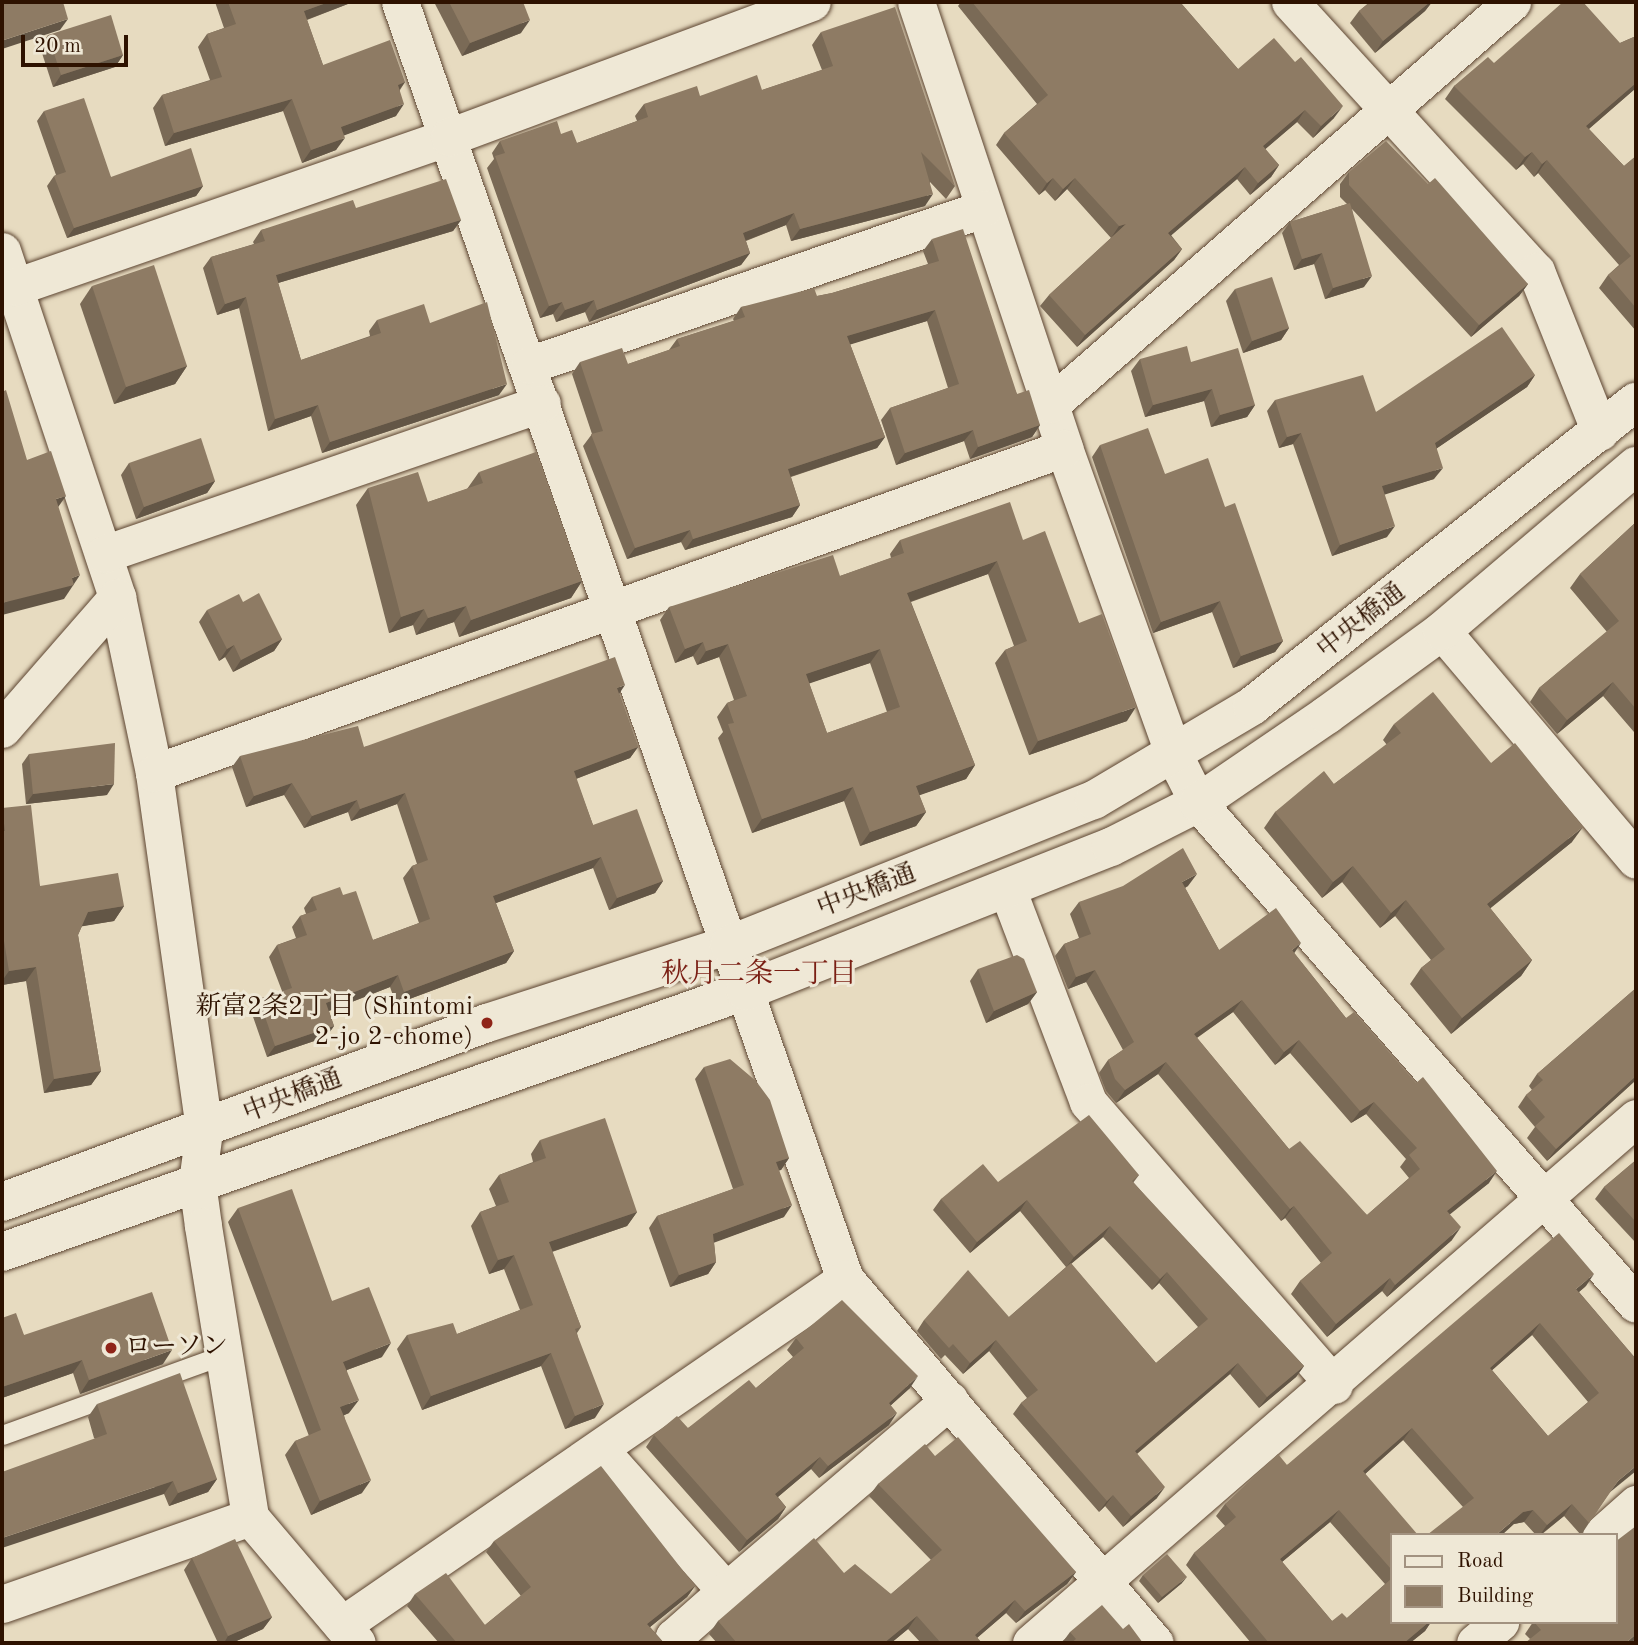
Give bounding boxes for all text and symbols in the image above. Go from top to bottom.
scale bar [24,21,131,65]
text: 20 m [34,36,81,57]
street label: 中央橋通 [1311,578,1413,666]
street label: 中央橋通 [813,859,921,925]
district label: 秋月二条一丁目 [661,958,857,992]
place label: 新富2条2丁目 (Shintomi 2-jo 2-chome) [195,992,473,1054]
marker: 新富2条2丁目 (Shintomi 2-jo 2-chome) [479,1015,495,1031]
street label: 中央橋通 [239,1064,347,1130]
place label: ローソン [125,1332,229,1364]
marker: ローソン [103,1340,119,1356]
legend [1390,1533,1617,1624]
text: Road [1457,1551,1504,1572]
text: Building [1457,1586,1533,1607]

